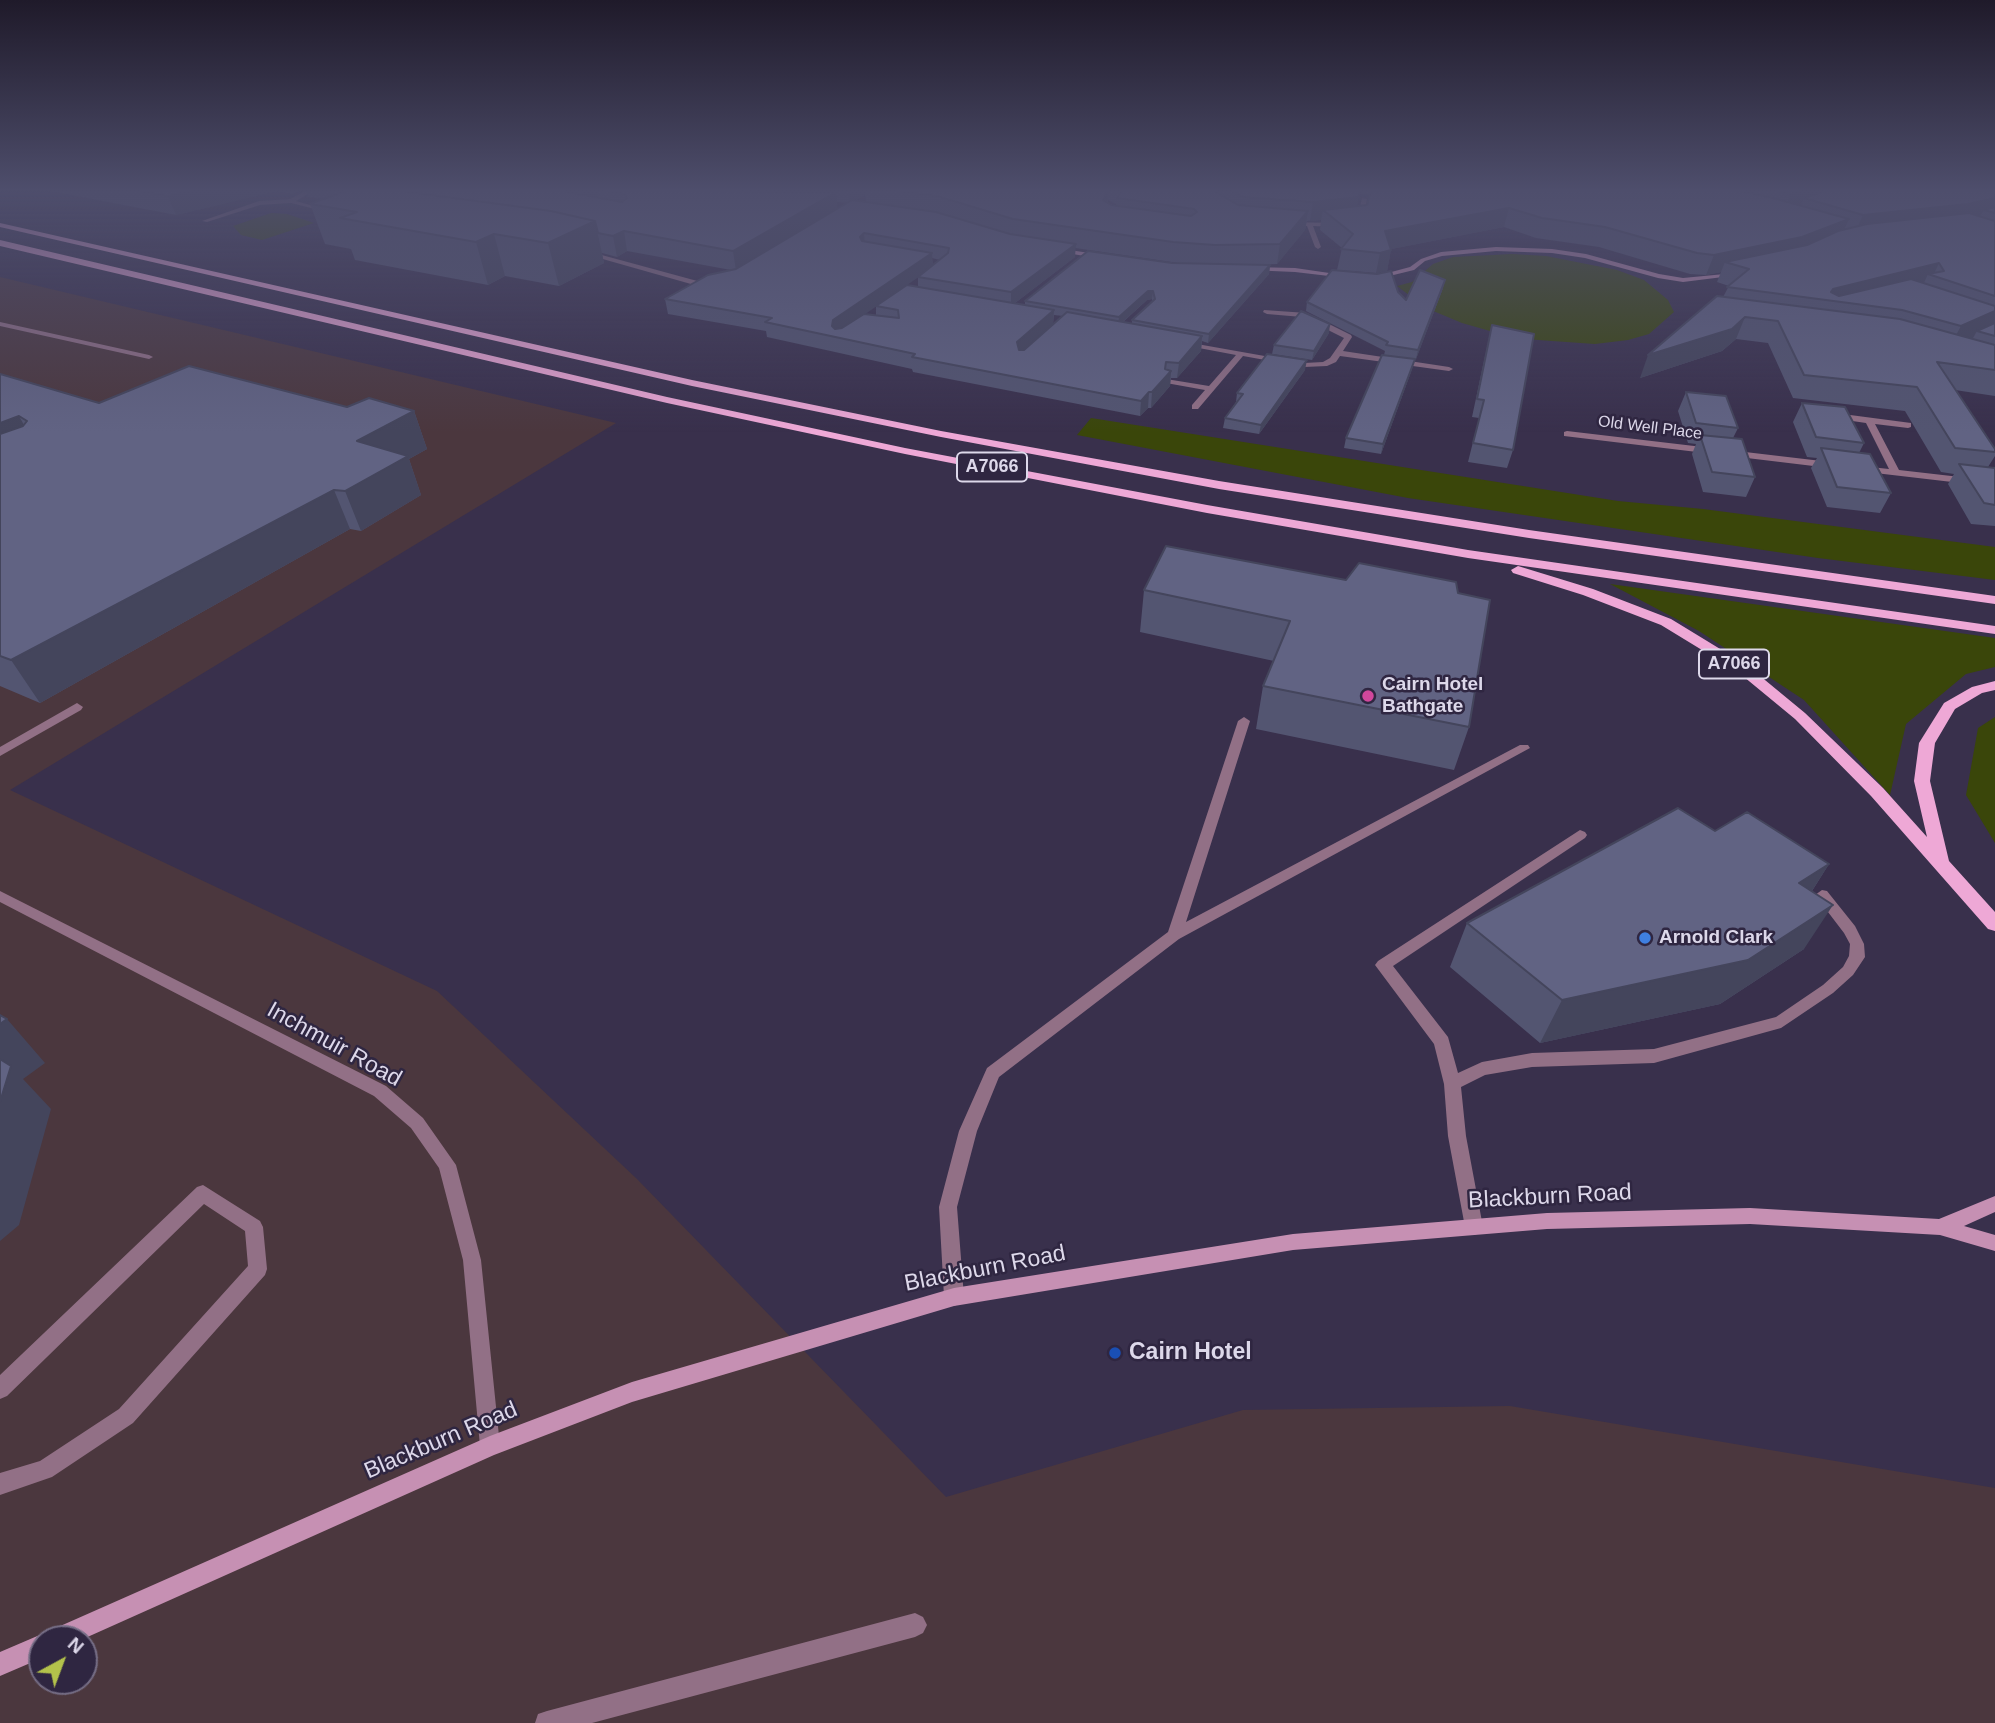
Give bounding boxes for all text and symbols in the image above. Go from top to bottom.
street label: Old Well Place [1597,412,1703,444]
road number: A7066 [957,452,1027,481]
road number: A7066 [1699,650,1769,678]
place label: Cairn Hotel Bathgate [1382,674,1483,718]
marker: Cairn Hotel Bathgate [1360,688,1376,704]
place label: Arnold Clark [1659,927,1773,949]
marker: Arnold Clark [1637,930,1653,946]
street label: Inchmuir Road [262,997,406,1093]
street label: Blackburn Road [1468,1179,1632,1215]
street label: Blackburn Road [902,1240,1068,1298]
place label: Cairn Hotel [1129,1339,1252,1367]
marker: Cairn Hotel [1107,1345,1123,1361]
street label: Blackburn Road [360,1396,522,1486]
north arrow [28,1625,98,1695]
text: N [64,1633,88,1658]

